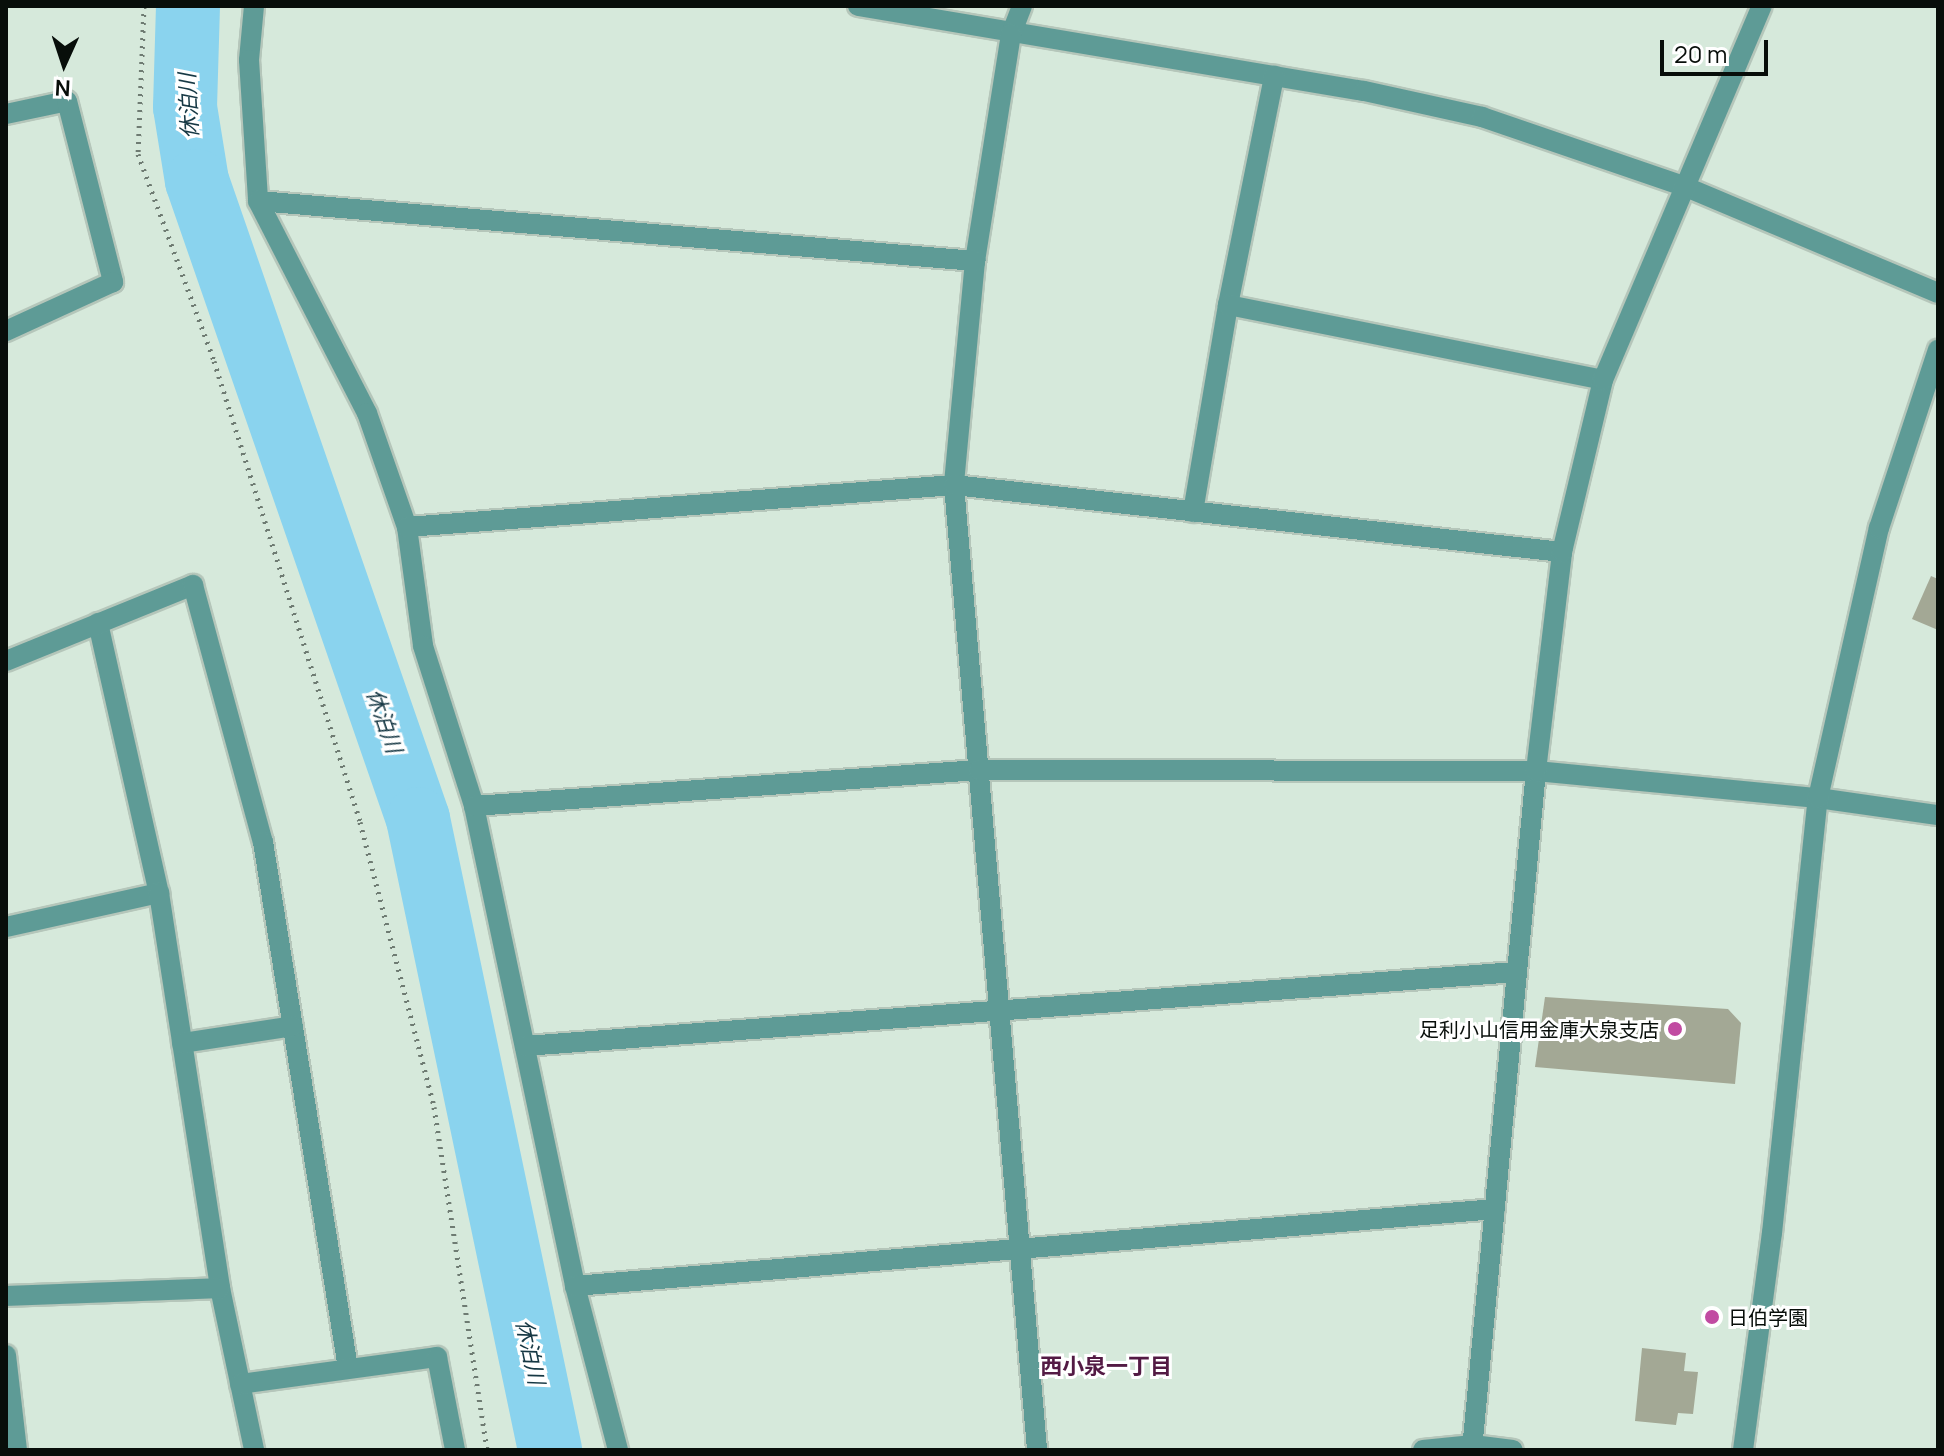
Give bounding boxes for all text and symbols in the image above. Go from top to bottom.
north arrow [24,24,104,104]
scale bar [1664,24,1772,74]
text: 20 m [1674,37,1727,70]
water label: 休泊川 [174,72,204,140]
text: N [54,73,71,103]
water label: 休泊川 [361,686,407,756]
place label: 足利小山信用金庫大泉支店 [1419,1017,1659,1041]
marker: 足利小山信用金庫大泉支店 [1666,1020,1684,1038]
place label: 日伯学園 [1728,1305,1808,1329]
marker: 日伯学園 [1703,1308,1721,1326]
water label: 休泊川 [510,1317,550,1387]
district label: 西小泉一丁目 [1040,1354,1172,1380]

